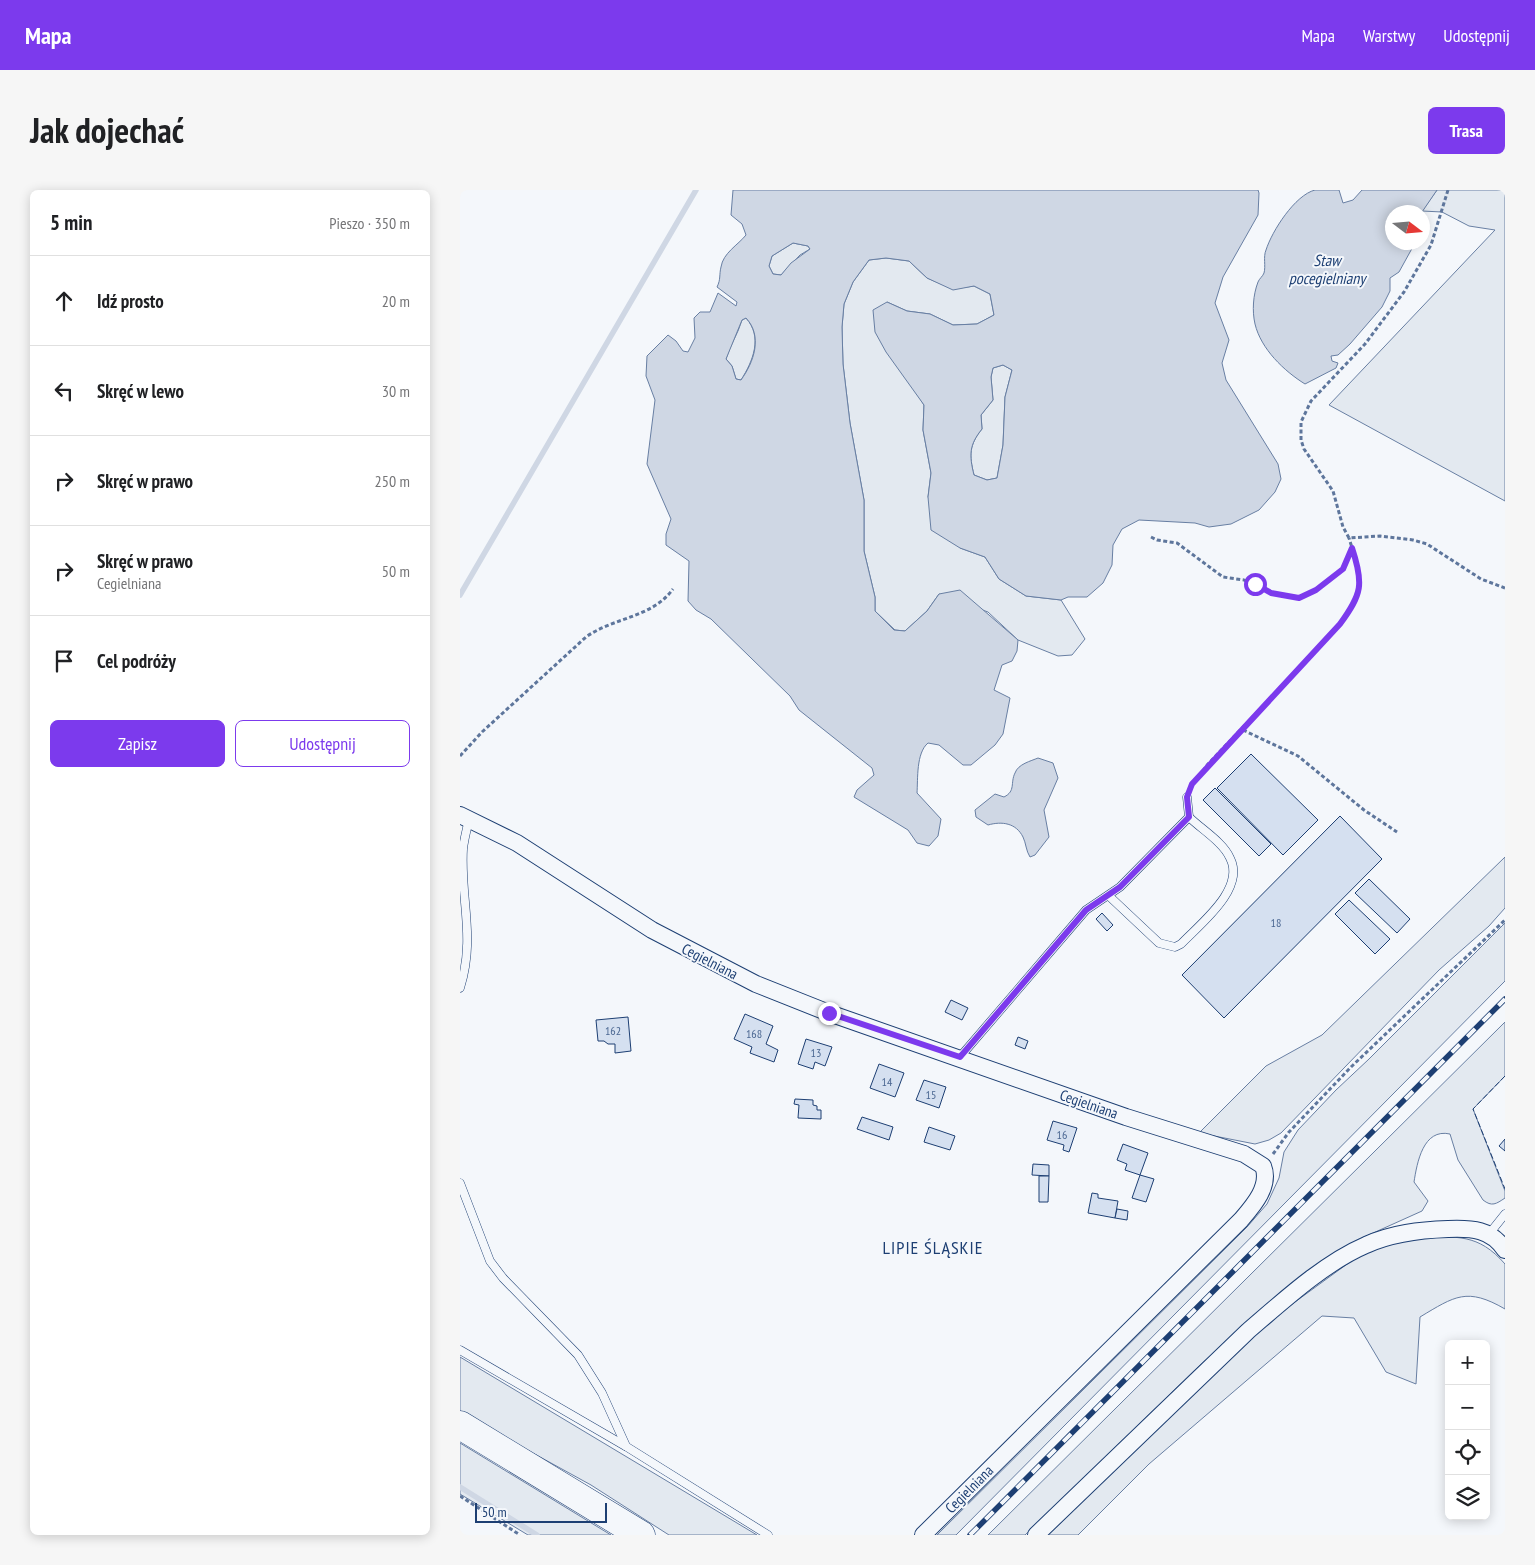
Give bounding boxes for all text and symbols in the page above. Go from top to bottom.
text: Mapa [25,20,72,51]
text: Mapa [1301,24,1335,47]
text: Warstwy [1363,24,1415,47]
text: Udostępnij [1443,24,1510,47]
text: Jak dojechać [30,107,184,153]
button: Trasa [1428,107,1505,154]
north arrow [1385,205,1430,250]
text: 5 min [50,209,92,236]
text: Pieszo · 350 m [329,213,410,233]
water label: Staw pocegielniany [1289,250,1367,288]
icon: ahead [50,287,78,315]
text: Idź prosto [97,289,164,313]
text: 20 m [382,291,410,311]
icon: left [50,377,78,405]
text: Skręć w lewo [97,379,184,403]
text: 30 m [382,381,410,401]
icon: right [50,467,78,495]
text: Skręć w prawo [97,469,193,493]
text: 250 m [375,471,410,491]
text: Skręć w prawo [97,549,193,573]
icon: right [50,557,78,585]
text: 50 m [382,561,410,581]
text: Cegielniana [97,573,161,593]
route start [1244,573,1267,596]
icon: arrive [50,647,78,675]
text: Cel podróży [97,649,176,673]
button: Zapisz [50,720,225,767]
button: Udostępnij [235,720,410,767]
house number: 18 [1271,915,1281,930]
street label: Cegielniana [679,939,741,983]
route end [818,1002,841,1025]
house number: 162 [605,1023,621,1038]
house number: 168 [746,1026,762,1041]
house number: 13 [811,1045,821,1060]
house number: 14 [882,1074,893,1089]
street label: Cegielniana [1057,1085,1121,1123]
house number: 15 [926,1087,936,1102]
house number: 16 [1057,1127,1067,1142]
district label: LIPIE ŚLĄSKIE [883,1236,983,1259]
map controls [1445,1340,1490,1520]
button: + [1445,1340,1490,1385]
button: − [1445,1385,1490,1430]
button: locate [1445,1430,1490,1475]
street label: Cegielniana [941,1461,997,1517]
button: layers [1445,1475,1490,1520]
scale bar [475,1500,608,1523]
text: 50 m [482,1503,507,1521]

